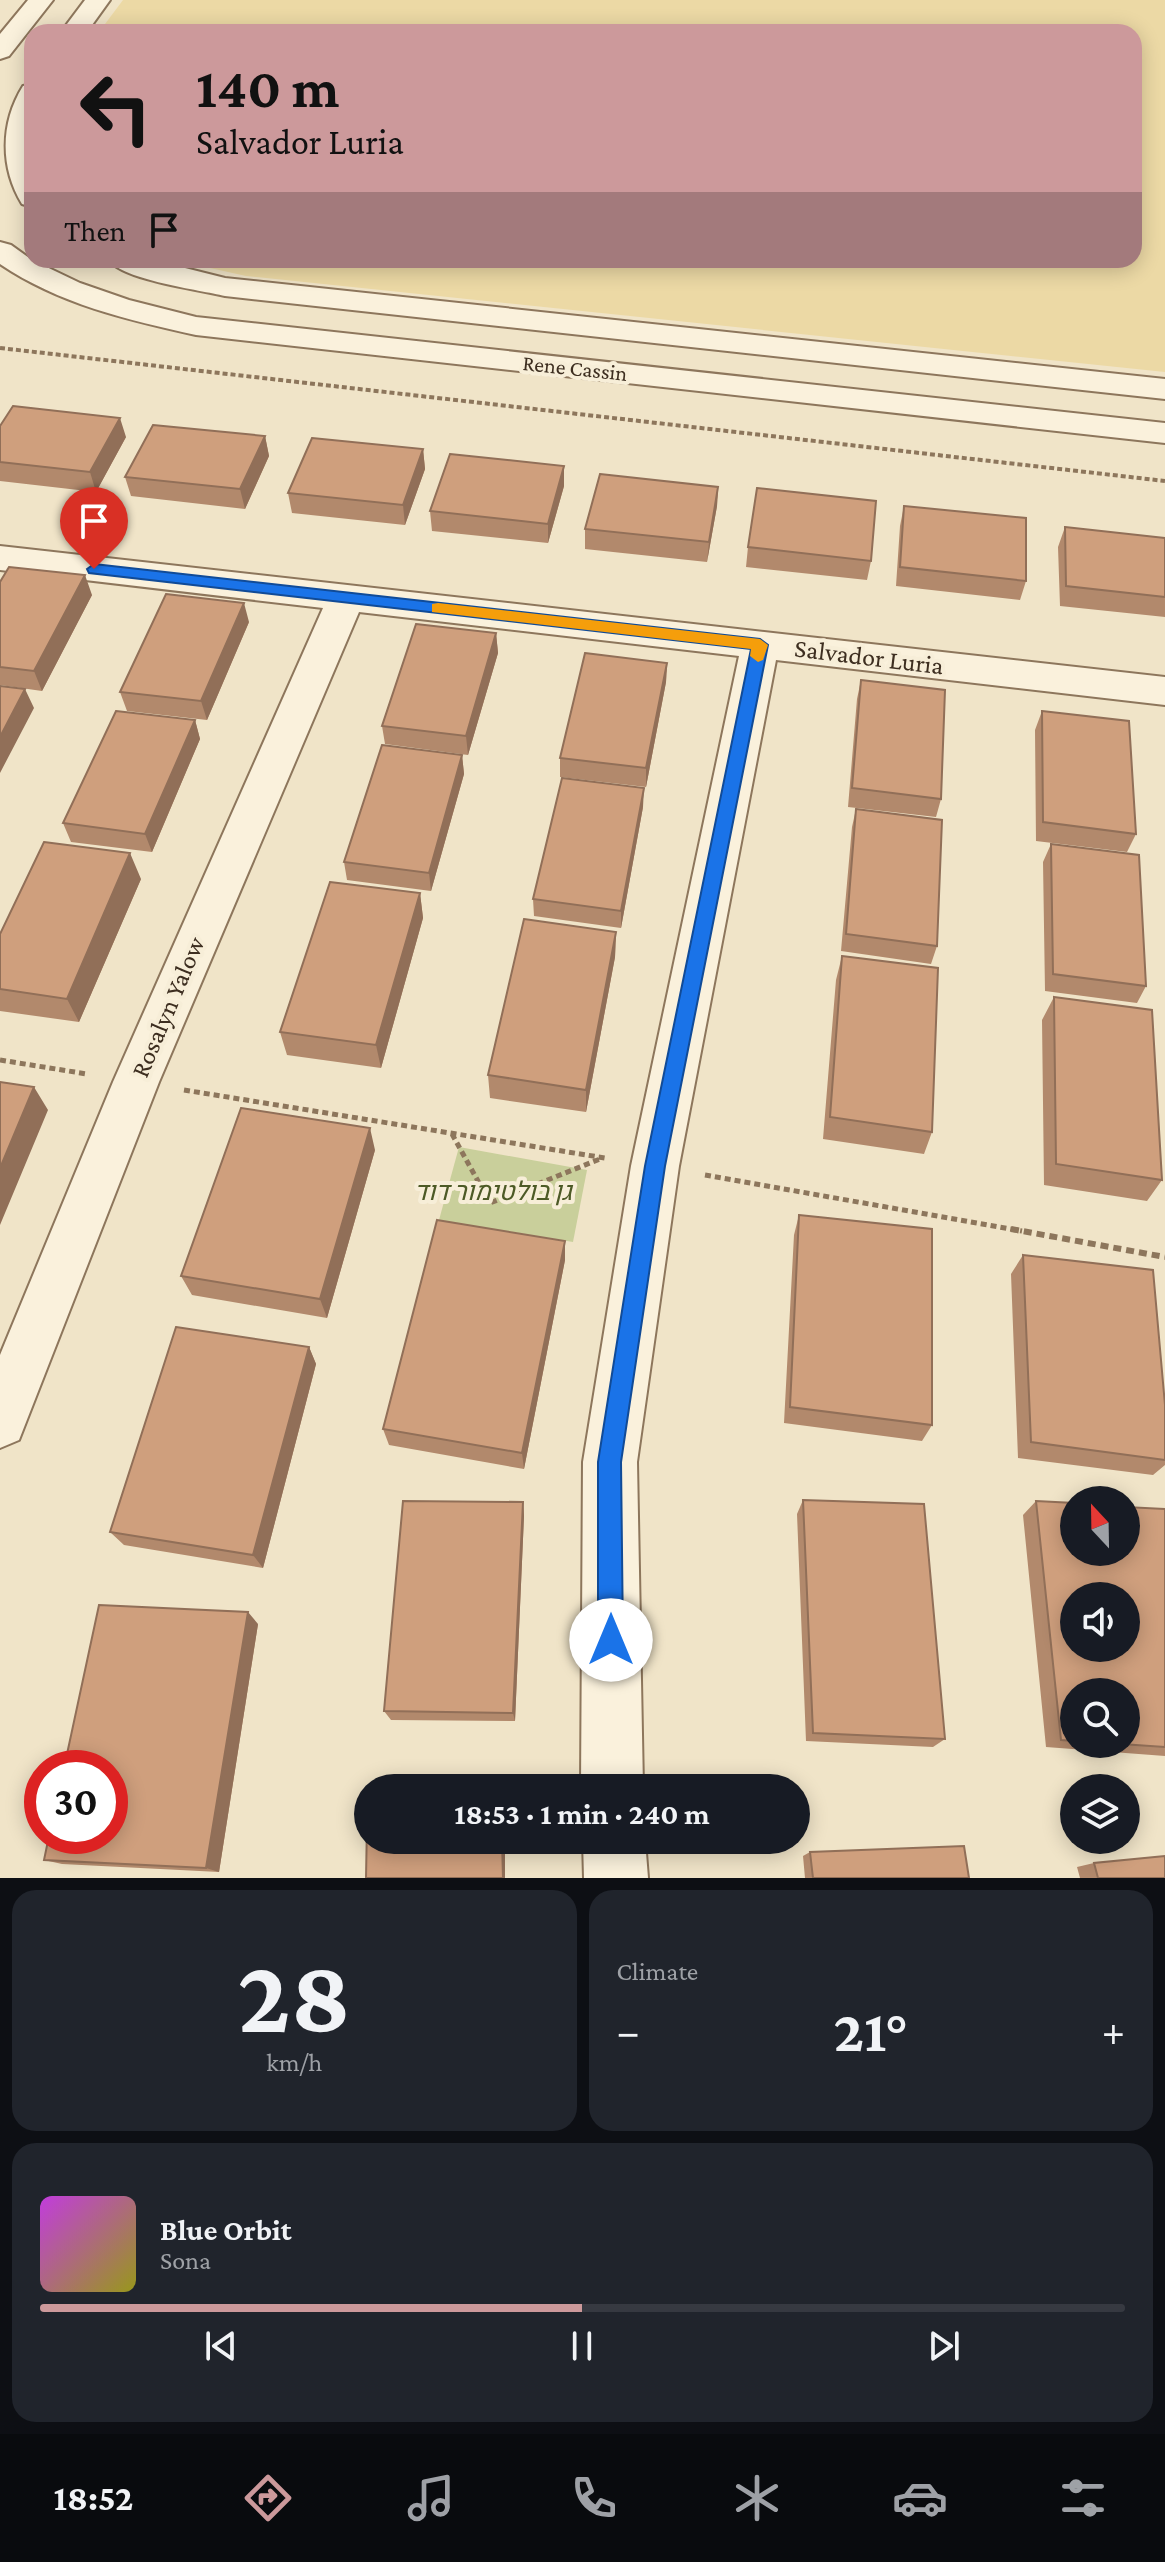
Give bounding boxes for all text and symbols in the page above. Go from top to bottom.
icon: left [64,56,168,160]
text: 140 m [196,57,339,119]
text: Salvador Luria [196,122,404,162]
icon: arrive [142,208,186,252]
text: Then [64,214,126,247]
street label: Rene Cassin [521,350,629,386]
pin [60,487,128,569]
icon: arrive [72,499,116,543]
street label: Salvador Luria [793,633,945,681]
street label: Rosalyn Yalow [125,932,211,1082]
park label: גן בולטימור דוד [414,1177,574,1206]
north arrow [1060,1486,1140,1566]
map controls [1060,1486,1140,1854]
button: sound [1060,1582,1140,1662]
position arrow [569,1598,653,1682]
button: search [1060,1678,1140,1758]
speed limit sign: 30 [24,1750,128,1854]
button: layers [1060,1774,1140,1854]
text: 18:53 · 1 min · 240 m [454,1797,710,1830]
text: 28 [237,1938,351,2053]
text: Climate [617,1957,698,1986]
text: 21° [833,1997,908,2064]
text: − [617,2007,640,2055]
text: + [1102,2007,1125,2055]
text: km/h [266,2048,322,2077]
text: Blue Orbit [160,2213,291,2246]
text: Sona [160,2246,211,2275]
icon: previous [199,2324,243,2368]
icon: pause [560,2324,604,2368]
icon: next [922,2324,966,2368]
icon: directions [240,2470,296,2526]
icon: music [403,2470,459,2526]
icon: phone [566,2470,622,2526]
icon: climate [729,2470,785,2526]
icon: car [892,2470,948,2526]
icon: filters [1055,2470,1111,2526]
text: 18:52 [54,2478,133,2518]

